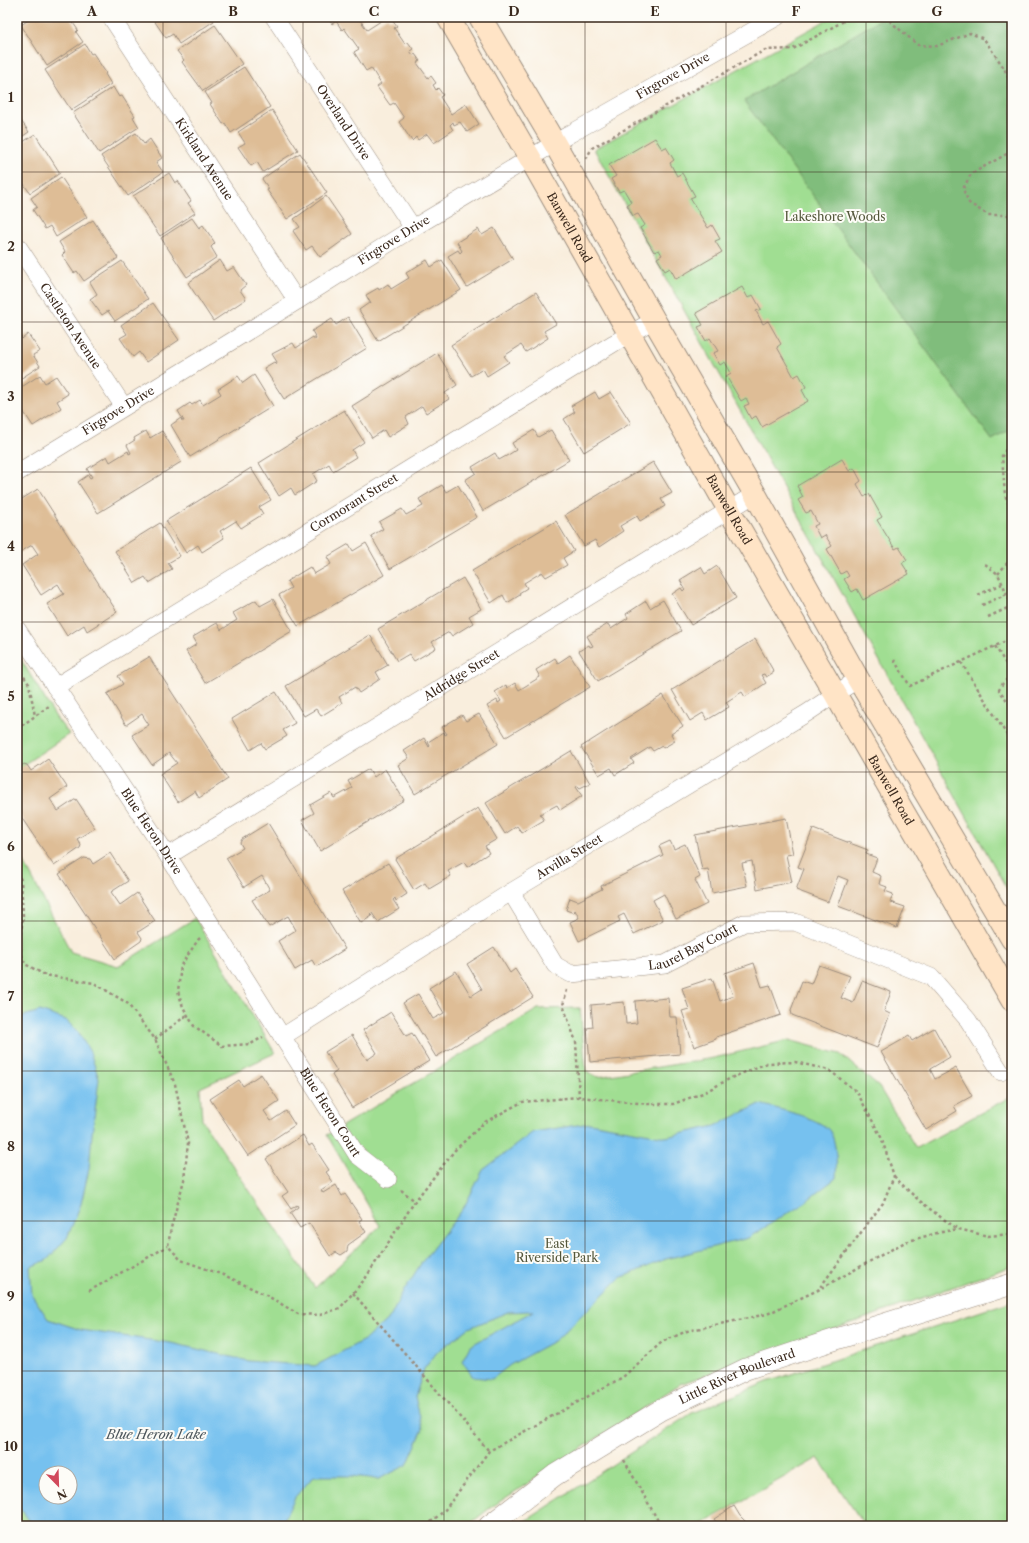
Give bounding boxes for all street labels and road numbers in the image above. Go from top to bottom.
street label: Firgrove Drive [633,48,712,102]
street label: Overland Drive [314,81,374,163]
street label: Kirkland Avenue [172,115,237,203]
street label: Banwell Road [544,190,596,266]
street label: Firgrove Drive [355,212,433,268]
street label: Castleton Avenue [37,280,105,372]
street label: Firgrove Drive [79,382,157,438]
street label: Cormorant Street [307,469,401,535]
street label: Banwell Road [703,472,756,548]
street label: Aldridge Street [420,645,503,704]
street label: Banwell Road [865,752,918,828]
street label: Blue Heron Drive [118,785,186,877]
street label: Arvilla Street [532,830,605,883]
street label: Laurel Bay Court [647,919,740,973]
street label: Blue Heron Court [297,1065,365,1160]
street label: Little River Boulevard [676,1345,797,1407]

